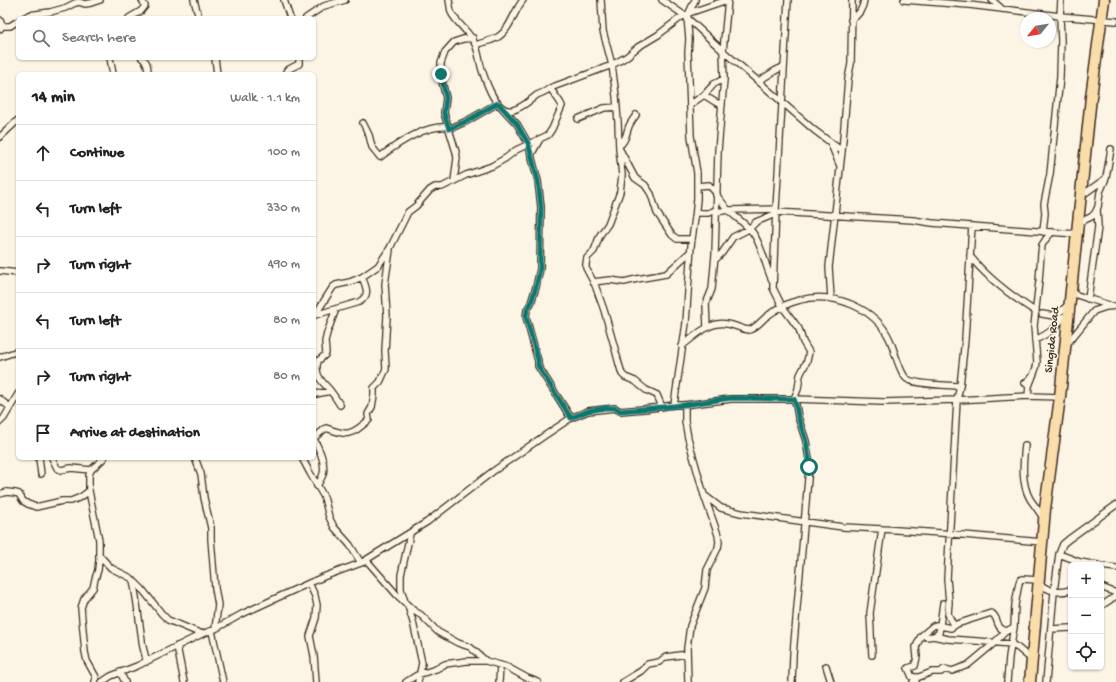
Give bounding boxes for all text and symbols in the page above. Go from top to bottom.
north arrow [1020,12,1056,48]
search box [16,16,316,60]
icon: search [30,27,52,49]
text: Search here [62,29,136,47]
route end [432,65,450,83]
text: 14 min [32,88,75,108]
text: Walk · 1.1 km [230,91,300,106]
icon: ahead [32,142,54,164]
text: Continue [70,144,124,162]
text: 100 m [268,145,300,160]
icon: left [32,198,54,220]
text: Turn left [70,200,121,218]
text: 330 m [267,201,300,216]
icon: right [32,254,54,276]
text: Turn right [70,256,130,274]
text: 490 m [268,257,300,272]
street label: Singida Road [1043,305,1064,374]
icon: left [32,310,54,332]
text: Turn left [70,312,121,330]
text: 80 m [273,313,300,328]
icon: right [32,366,54,388]
text: Turn right [70,368,130,386]
text: 80 m [273,369,300,384]
icon: arrive [32,422,54,444]
text: Arrive at destination [70,424,200,442]
route start [800,458,818,476]
map controls [1068,562,1104,670]
button: + [1068,562,1104,598]
button: − [1068,598,1104,634]
button: locate [1068,634,1104,670]

